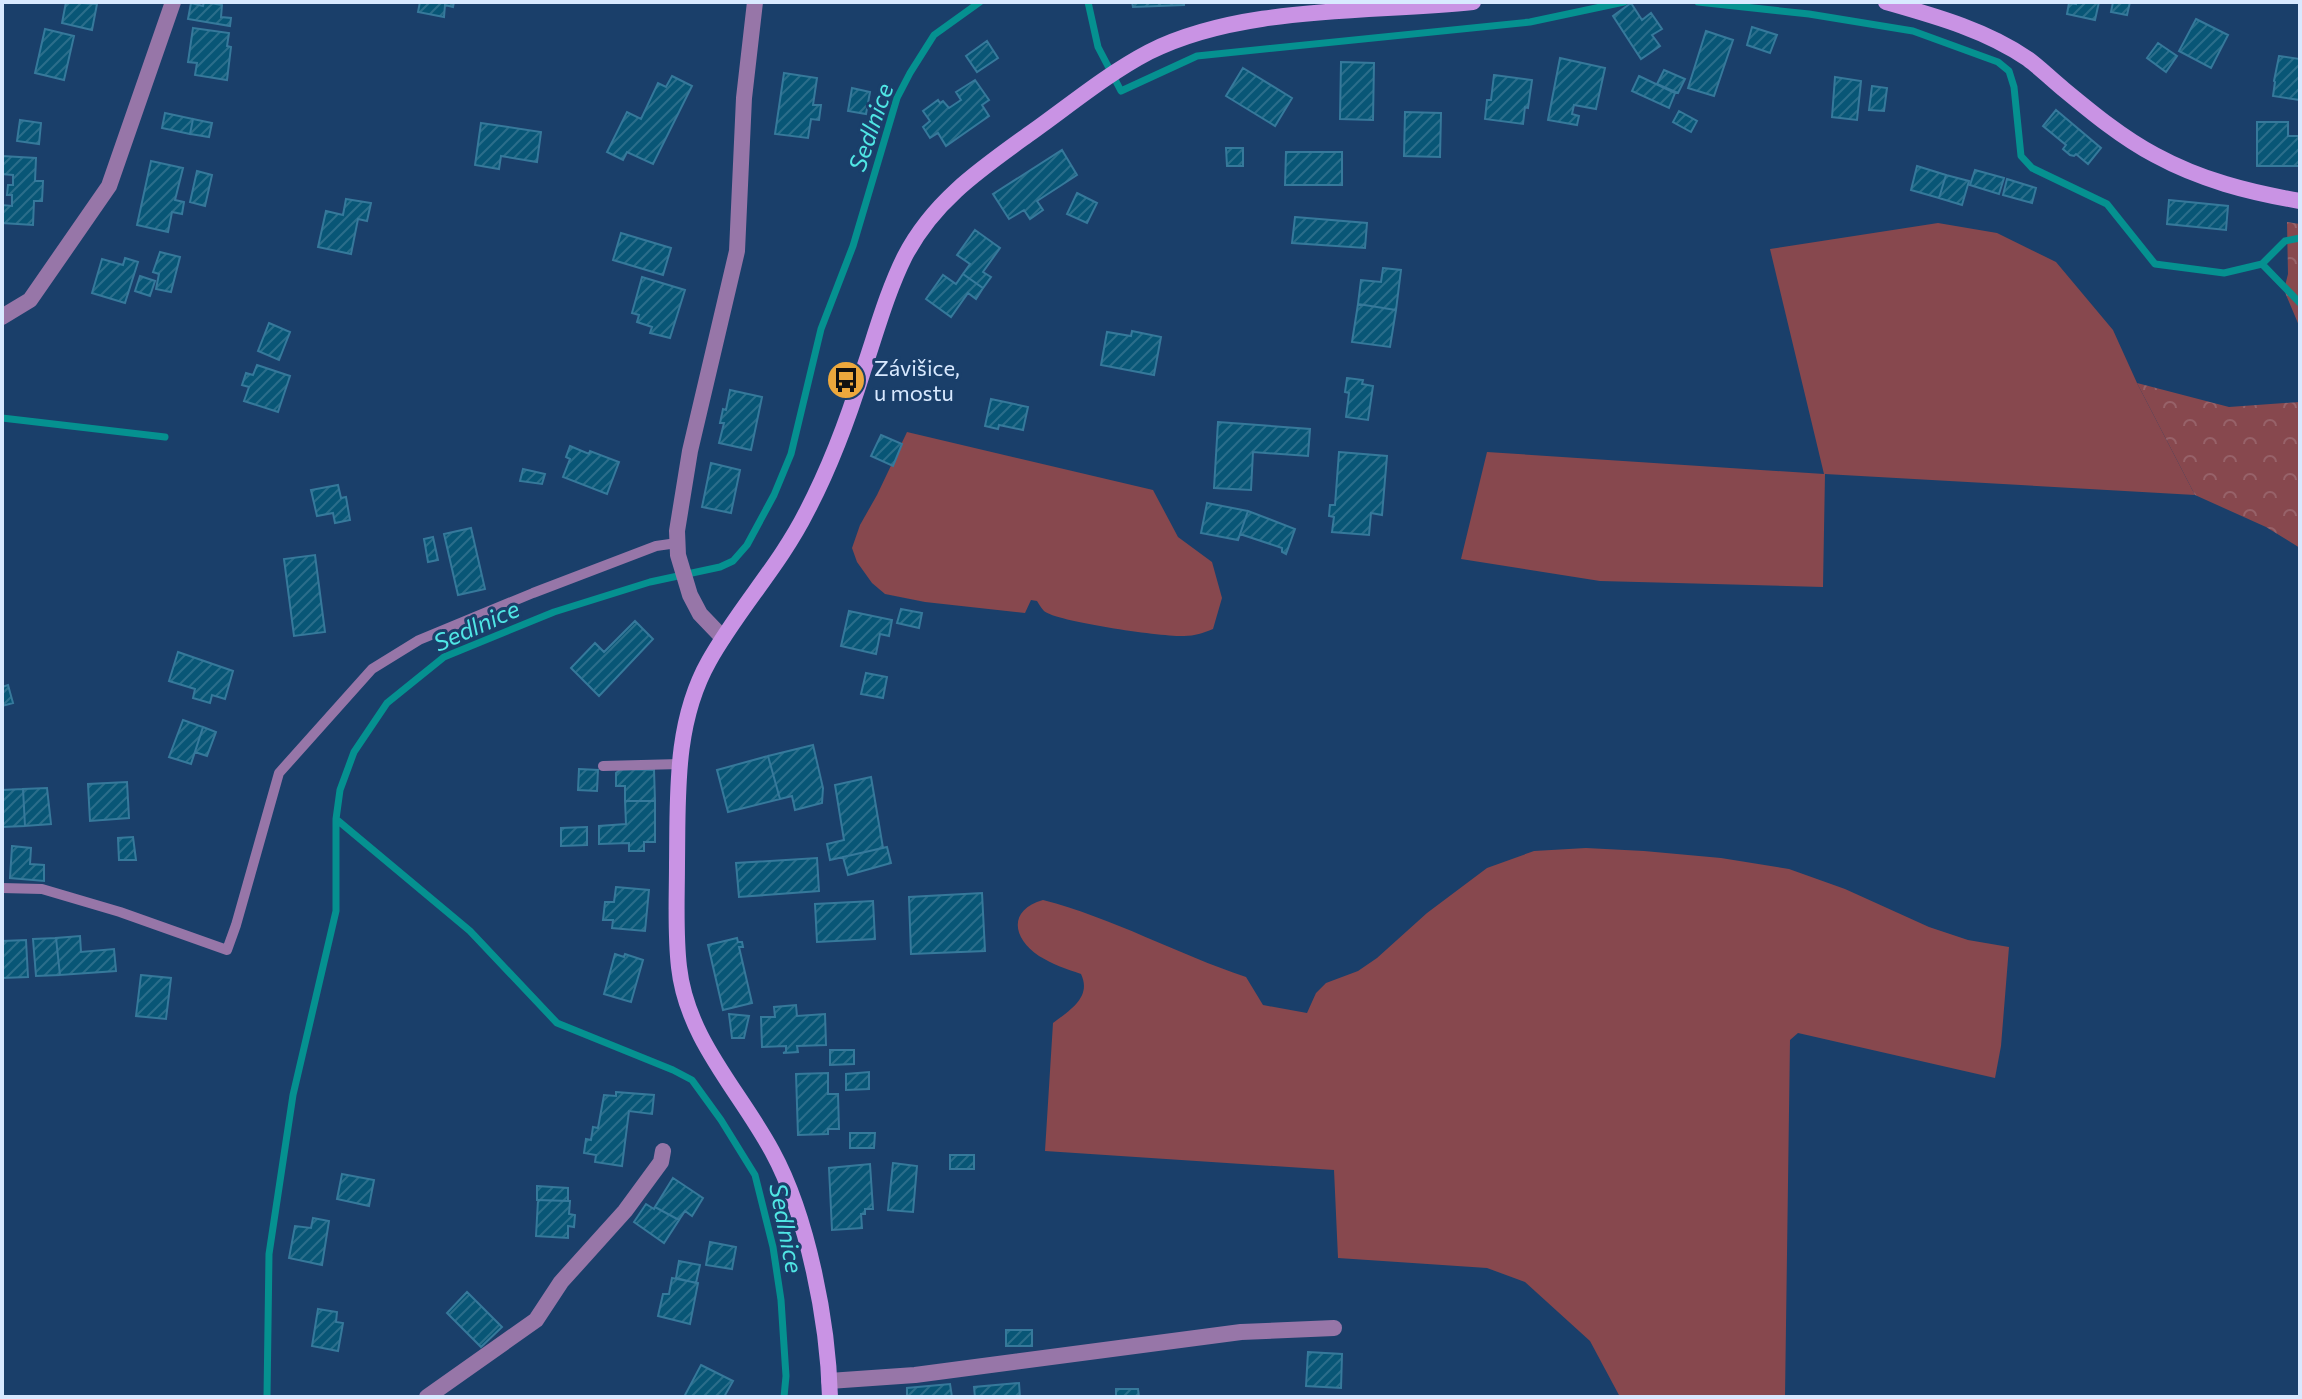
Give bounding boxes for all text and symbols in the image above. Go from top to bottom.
water label: Sedlnice [841,79,899,175]
place label: Závišice, u mostu [874,354,960,406]
bus stop icon: Závišice, u mostu [825,359,867,401]
water label: Sedlnice [428,593,524,657]
water label: Sedlnice [764,1180,810,1276]

